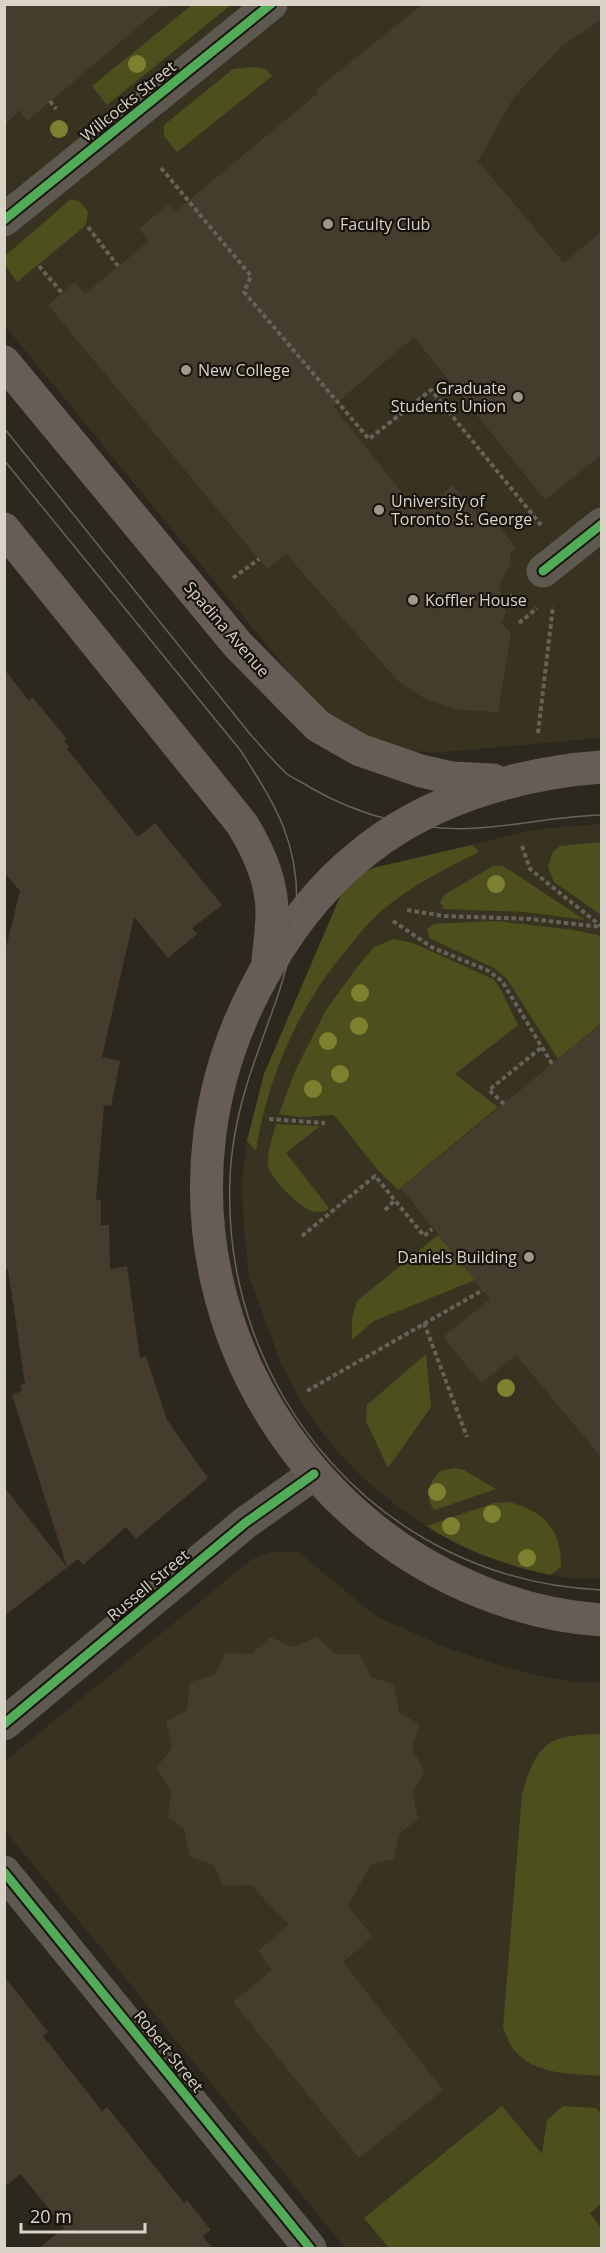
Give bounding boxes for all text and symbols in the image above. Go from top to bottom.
street label: Willcocks Street [76,56,181,146]
place label: Faculty Club [340,213,430,235]
marker: Faculty Club [321,217,335,231]
place label: New College [198,359,290,381]
marker: New College [179,363,193,377]
place label: Graduate Students Union [391,377,506,417]
marker: Graduate Students Union [511,390,525,404]
place label: University of Toronto St. George [391,490,532,530]
marker: University of Toronto St. George [372,503,386,517]
street label: Spadina Avenue [179,577,275,681]
place label: Koffler House [425,589,527,611]
marker: Koffler House [406,593,420,607]
place label: Daniels Building [397,1246,517,1268]
marker: Daniels Building [522,1250,536,1264]
street label: Russell Street [102,1544,194,1626]
street label: Robert Street [129,2005,209,2097]
scale bar [21,2196,146,2234]
text: 20 m [30,2204,72,2228]

